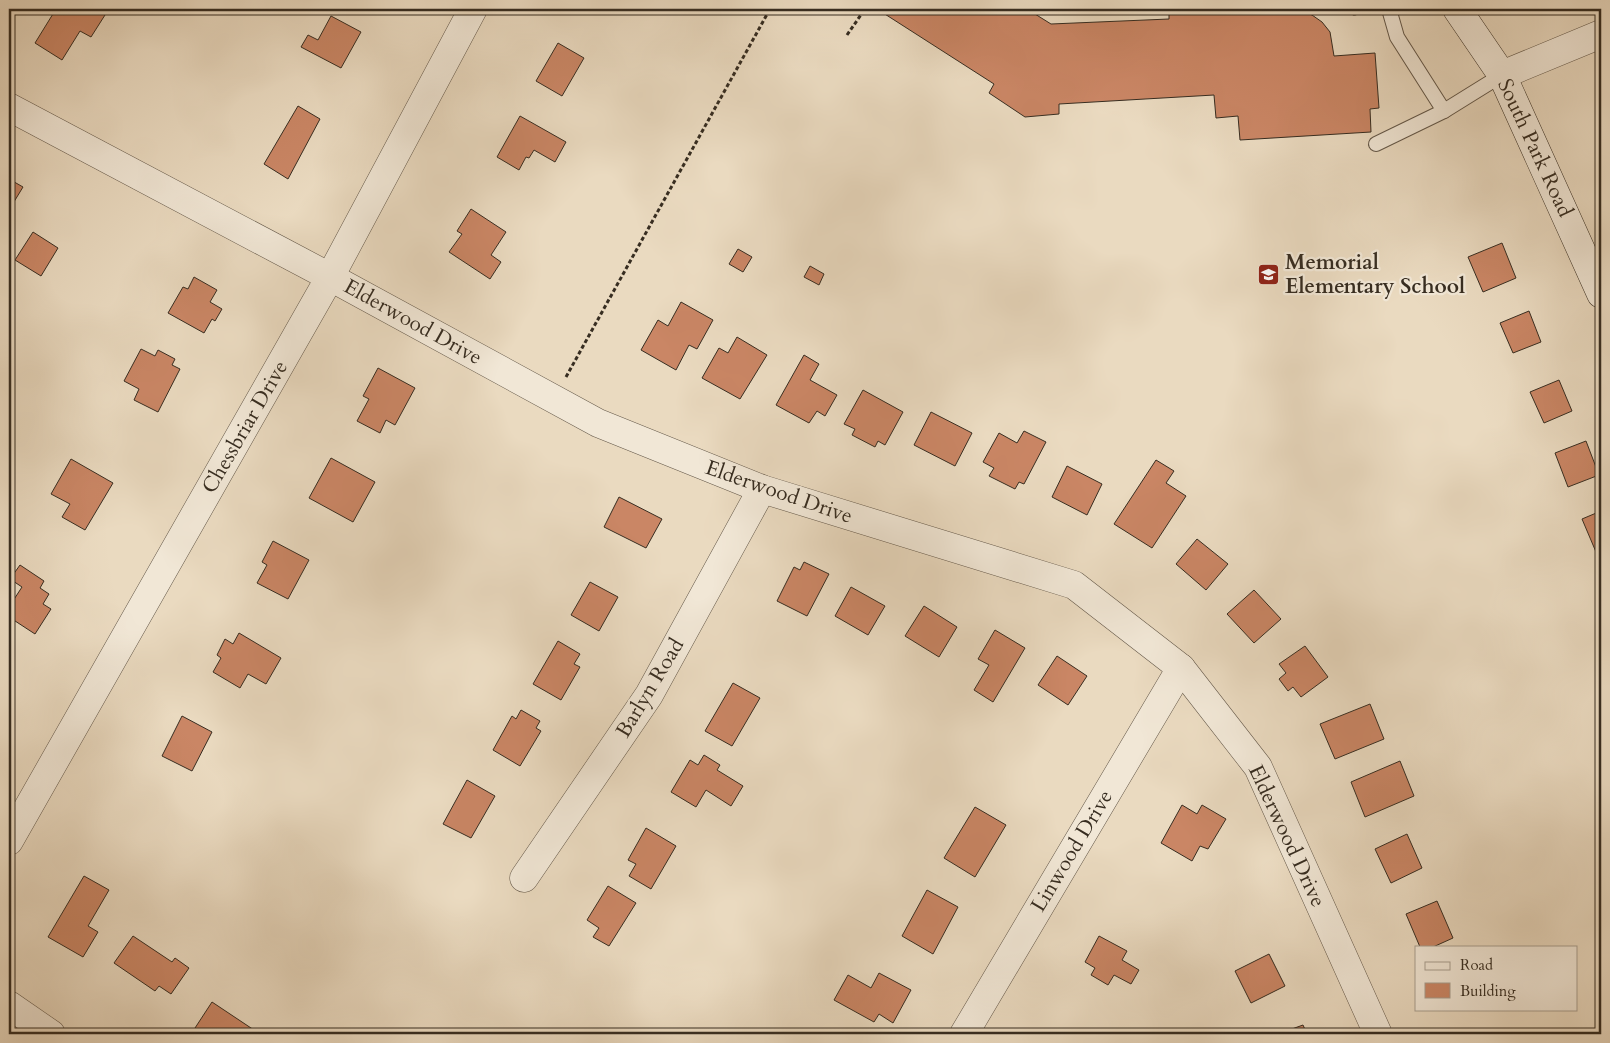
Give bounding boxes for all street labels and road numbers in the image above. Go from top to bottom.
street label: South Park Road [1490,74,1580,222]
street label: Elderwood Drive [339,272,487,372]
street label: Chessbriar Drive [195,355,295,499]
street label: Elderwood Drive [702,453,856,531]
street label: Barlyn Road [609,633,691,743]
street label: Elderwood Drive [1241,760,1333,912]
street label: Linwood Drive [1024,785,1120,917]

